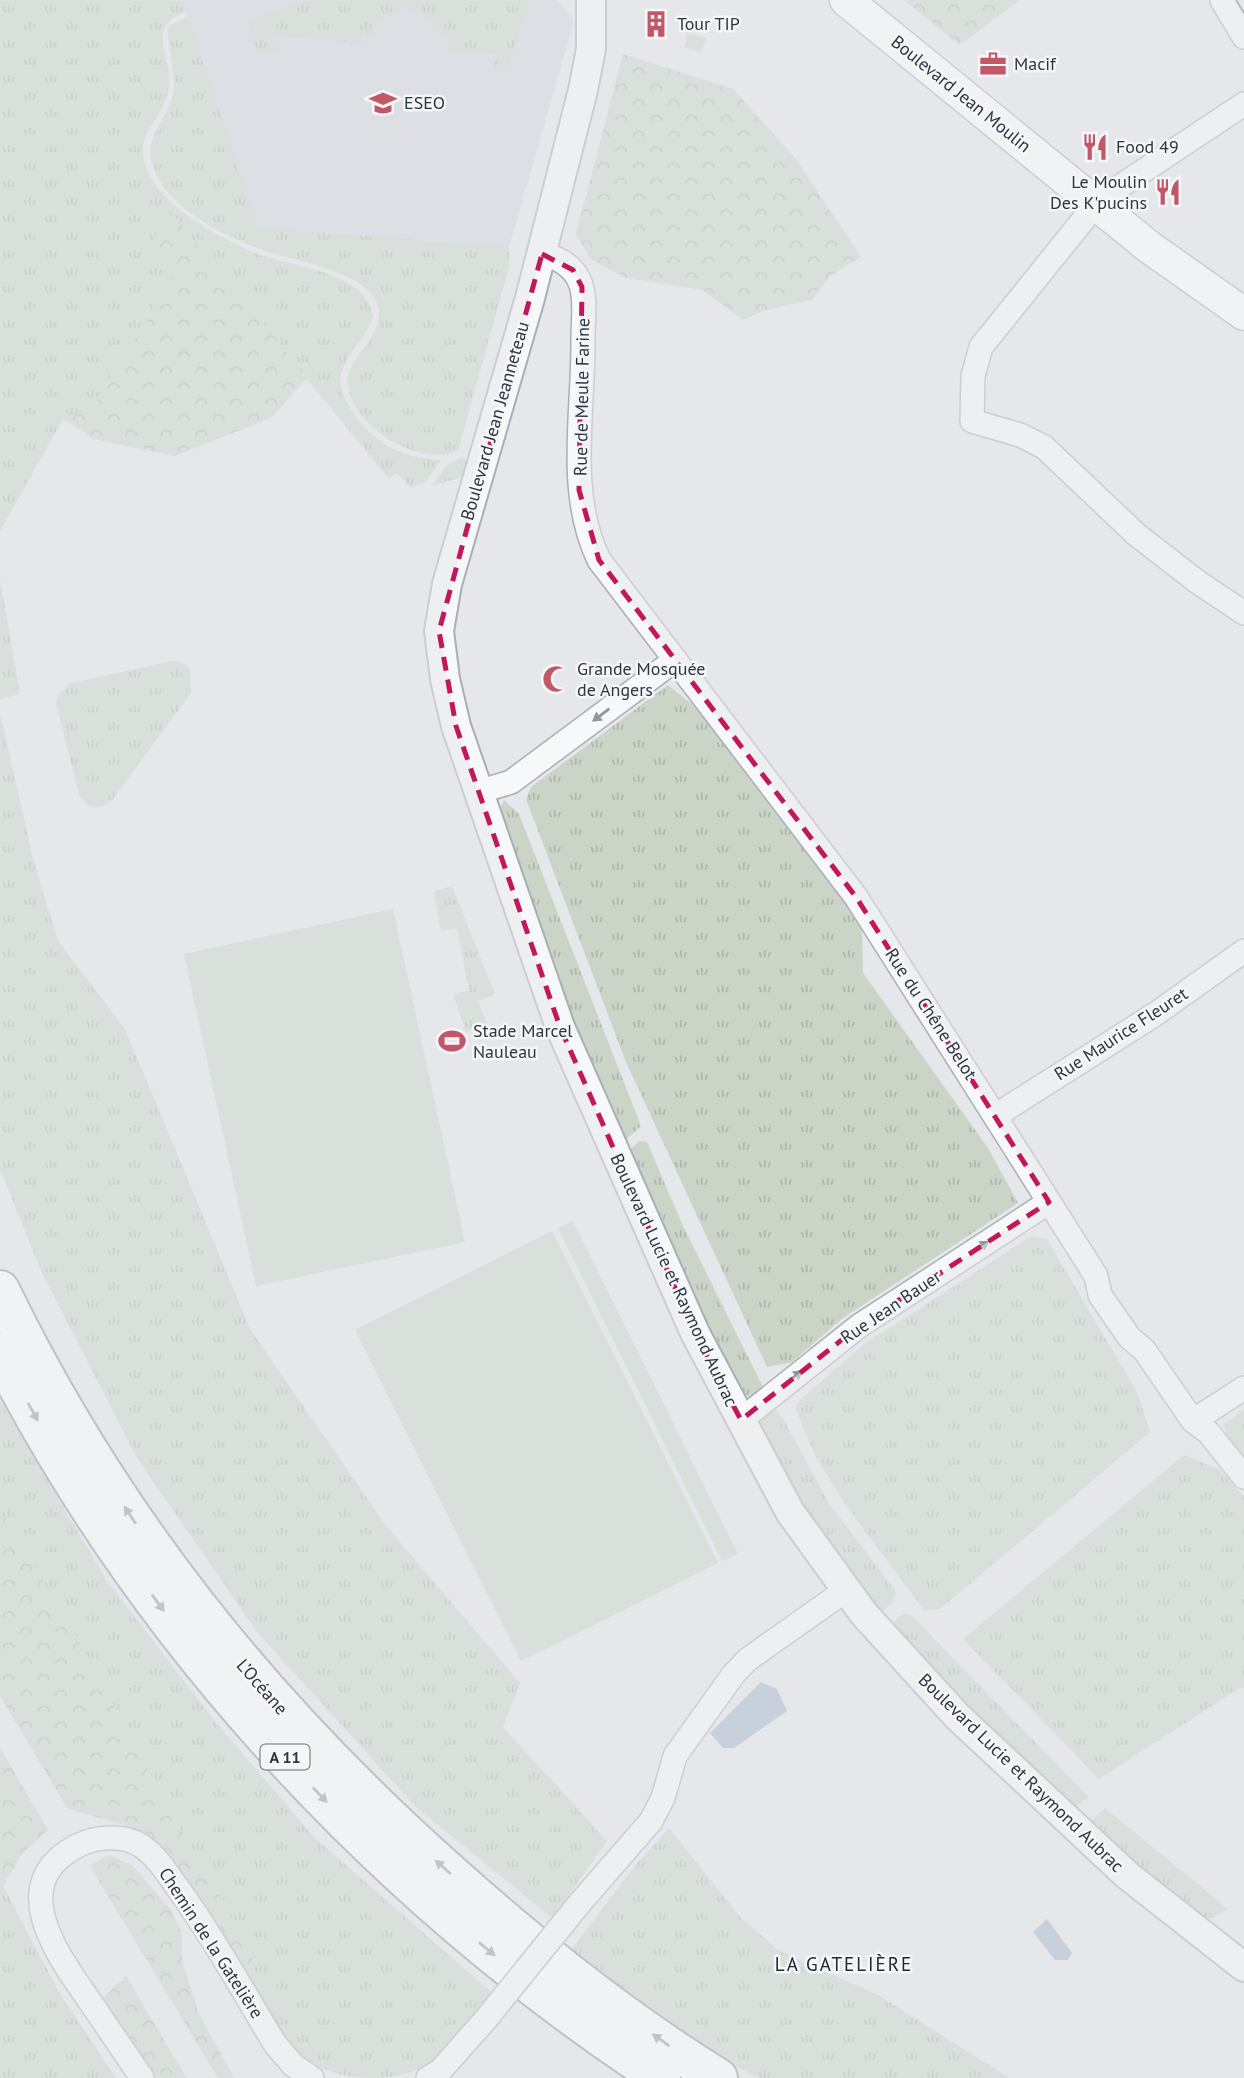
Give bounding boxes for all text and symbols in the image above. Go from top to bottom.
building icon: Tour TIP [641,9,671,39]
place label: Tour TIP [677,12,740,35]
street label: Boulevard Jean Moulin [887,30,1036,157]
office icon: Macif [978,49,1008,79]
place label: Macif [1014,52,1057,75]
school or university icon: ESEO [368,88,398,118]
place label: ESEO [404,91,445,114]
restaurant icon: Food 49 [1080,132,1110,162]
place label: Food 49 [1116,135,1179,158]
place label: Le Moulin Des K'pucins [1050,170,1147,214]
restaurant icon: Le Moulin Des K'pucins [1153,177,1183,207]
street label: Rue de Meule Farine [569,318,594,476]
street label: Boulevard Jean Jeanneteau [455,319,534,523]
place label: Grande Mosquée de Angers [577,657,705,701]
mosque icon: Grande Mosquée de Angers [541,664,571,694]
one-way arrow [592,708,610,722]
street label: Rue du Chêne Belot [880,944,982,1084]
street label: Rue Maurice Fleuret [1050,982,1192,1085]
place label: Stade Marcel Nauleau [473,1019,573,1063]
sports icon: Stade Marcel Nauleau [437,1026,467,1056]
street label: Boulevard Lucie et Raymond Aubrac [606,1150,743,1410]
one-way arrow [970,1241,990,1254]
street label: Rue Jean Bauer [836,1264,945,1349]
one-way arrow [784,1370,802,1385]
one-way arrow [27,1403,39,1422]
one-way arrow [123,1506,137,1524]
one-way arrow [150,1594,164,1612]
street label: L’Océane [232,1654,293,1719]
street label: Boulevard Lucie et Raymond Aubrac [914,1668,1129,1877]
road number: A 11 [260,1744,310,1770]
one-way arrow [312,1786,328,1804]
one-way arrow [434,1859,452,1875]
street label: Chemin de la Gatelière [154,1863,269,2023]
one-way arrow [479,1941,496,1956]
district label: LA GATELIÈRE [775,1952,913,1976]
one-way arrow [652,2034,671,2047]

